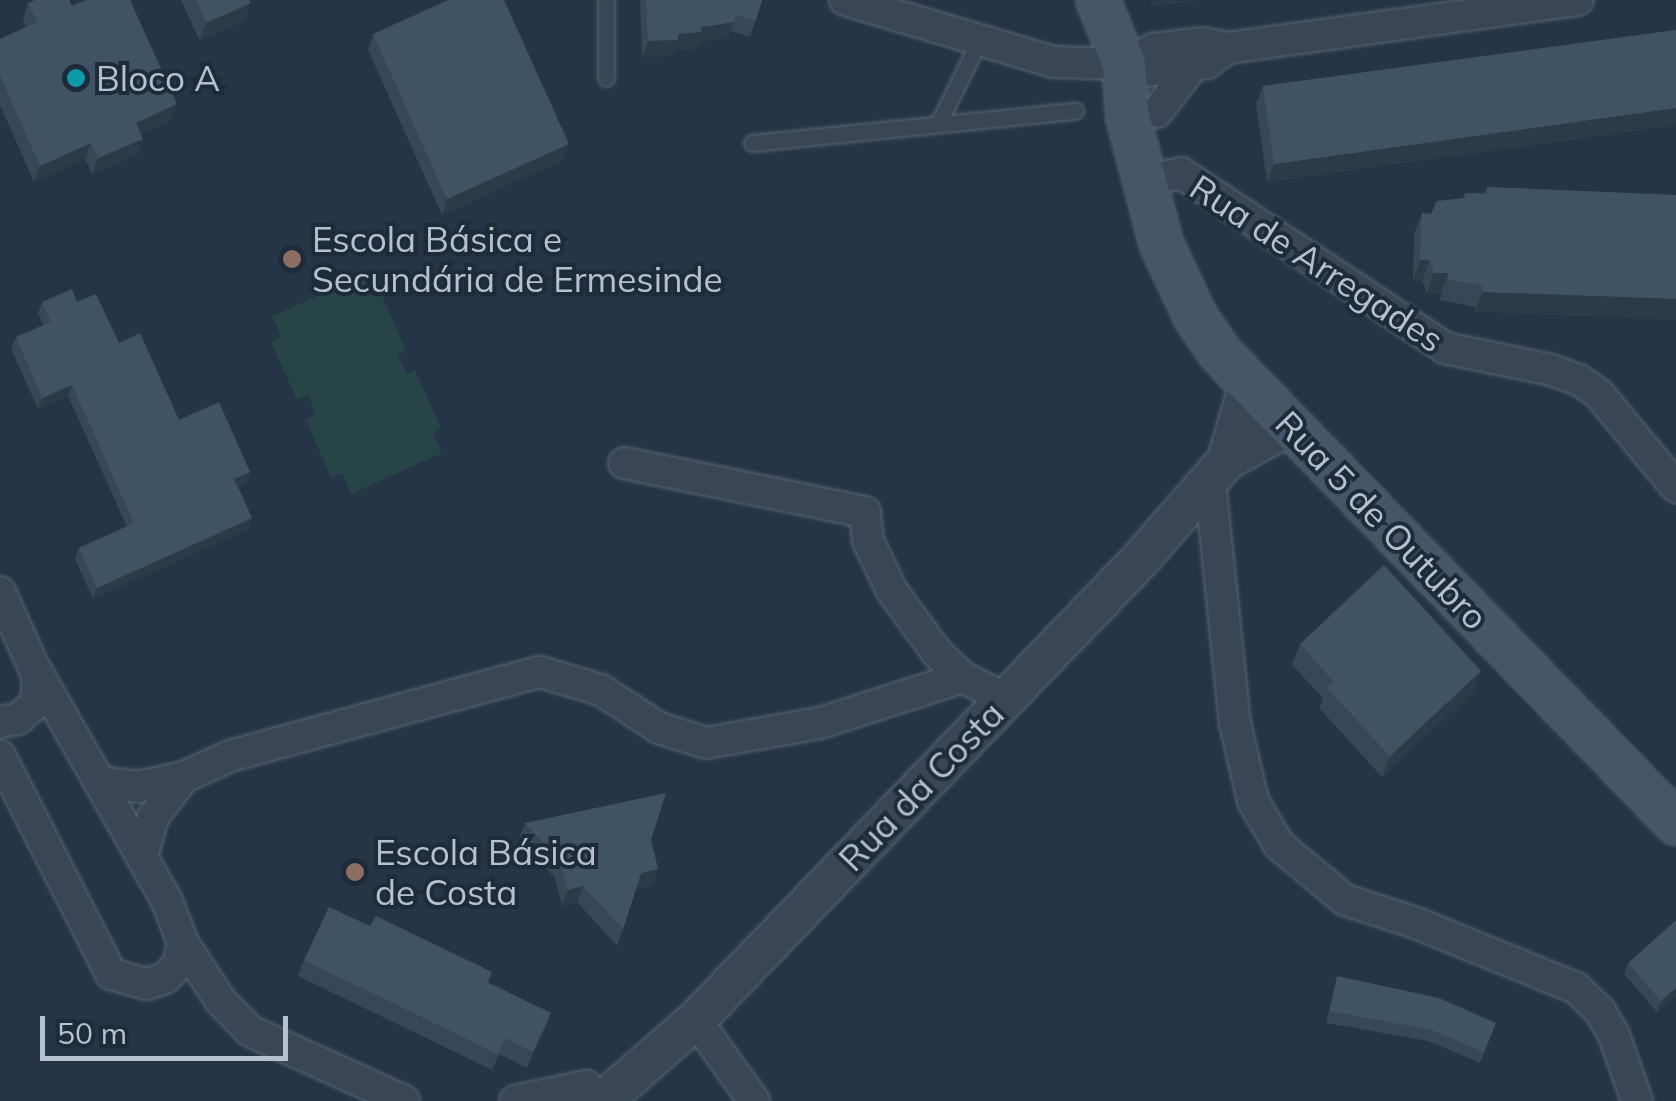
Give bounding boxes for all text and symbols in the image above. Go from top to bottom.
place label: Bloco A [96,57,220,99]
marker: Bloco A [65,67,87,89]
street label: Rua de Arregades [1183,166,1451,360]
place label: Escola Básica e Secundária de Ermesinde [312,218,723,300]
marker: Escola Básica e Secundária de Ermesinde [281,248,303,270]
street label: Rua 5 de Outubro [1267,402,1497,638]
street label: Rua da Costa [830,693,1012,879]
place label: Escola Básica de Costa [375,831,597,913]
marker: Escola Básica de Costa [344,861,366,883]
scale bar [45,996,292,1058]
text: 50 m [57,1014,127,1052]

